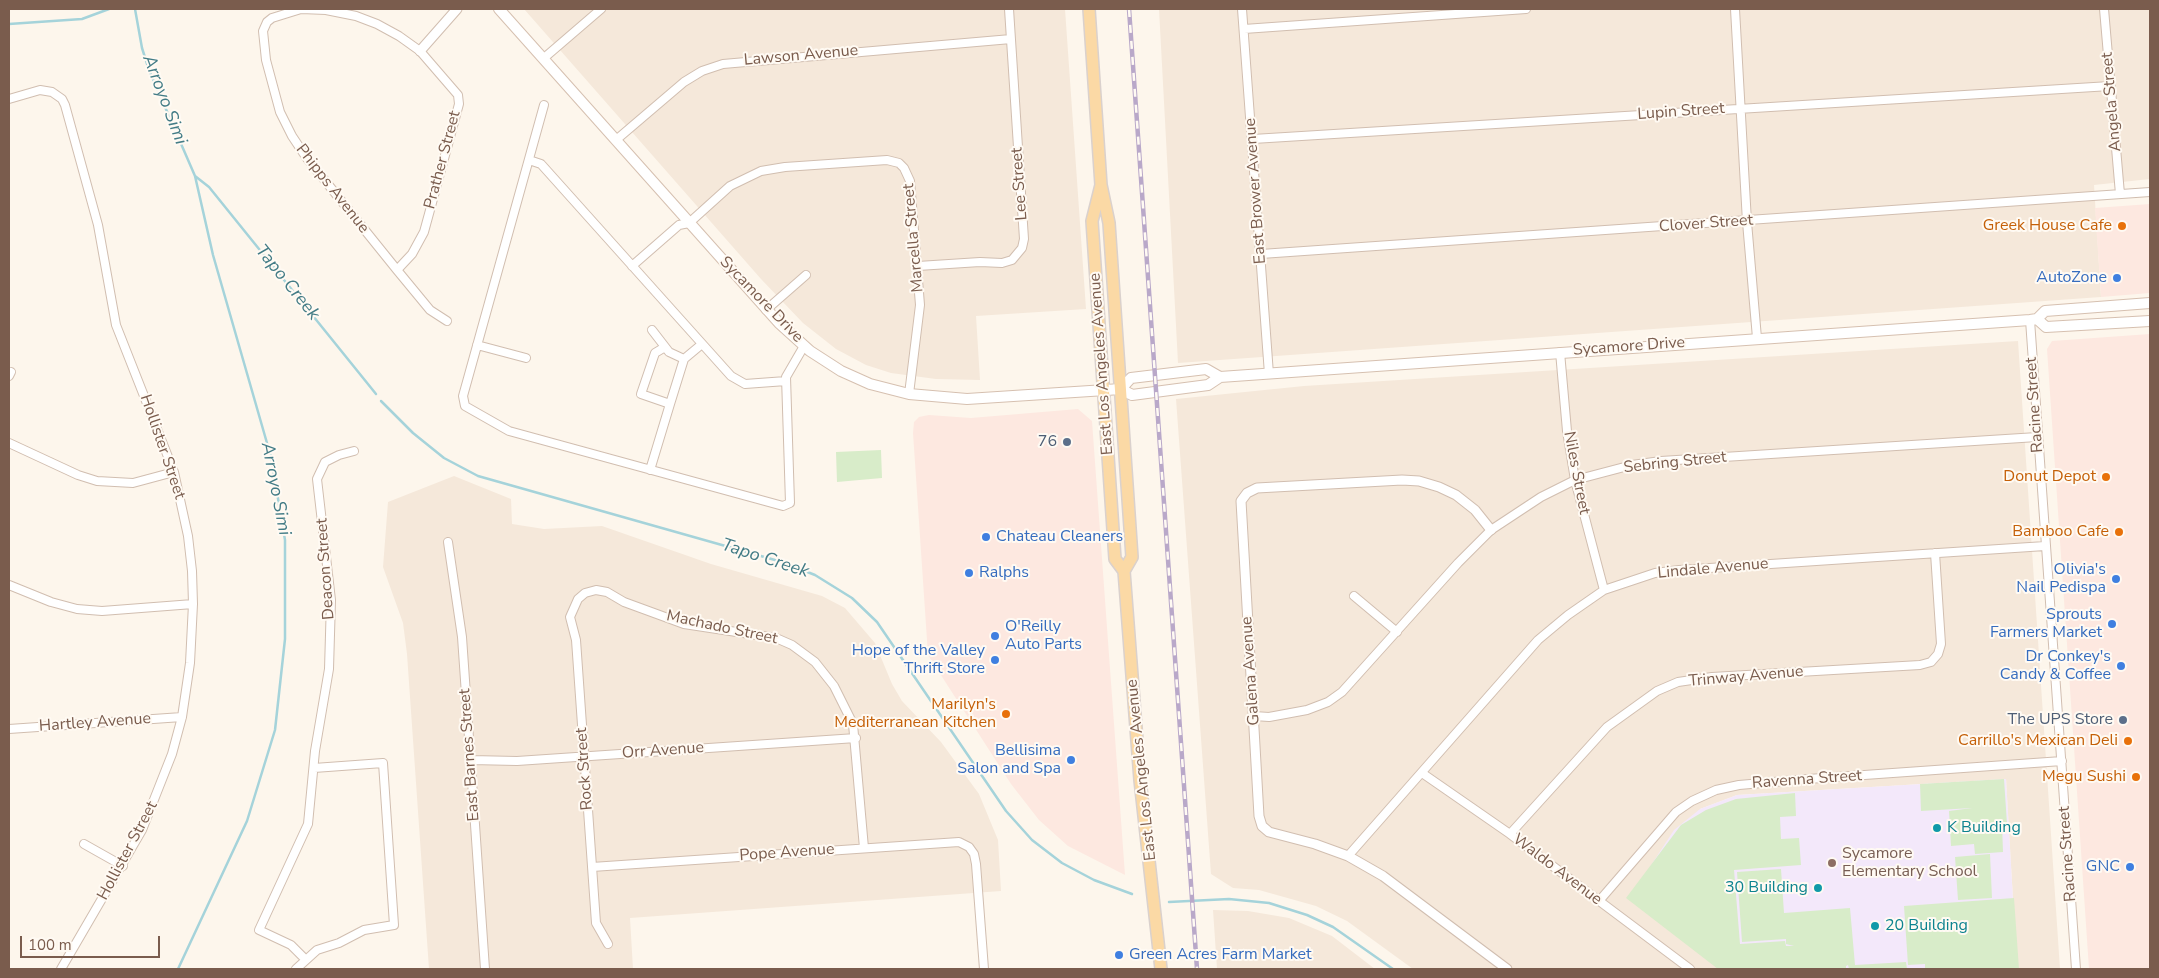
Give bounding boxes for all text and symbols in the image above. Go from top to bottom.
street label: Lawson Avenue [743,41,859,71]
water label: Arroyo Simi [137,52,191,148]
street label: Angela Street [2098,52,2126,152]
street label: Lupin Street [1637,99,1725,125]
street label: Prather Street [421,109,465,211]
street label: East Brower Avenue [1241,117,1271,265]
street label: Phipps Avenue [291,141,373,237]
street label: Lee Street [1008,147,1032,221]
street label: Marcella Street [900,183,928,293]
street label: Clover Street [1658,211,1754,237]
place label: Greek House Cafe [1983,216,2112,236]
marker: Greek House Cafe [2116,220,2128,232]
water label: Tapo Creek [250,241,324,325]
street label: Sycamore Drive [715,253,807,347]
place label: AutoZone [2036,268,2107,288]
street label: East Los Angeles Avenue [1086,272,1118,456]
marker: AutoZone [2111,272,2123,284]
street label: Sycamore Drive [1572,334,1686,360]
street label: Racine Street [2022,357,2048,453]
street label: Hollister Street [135,392,189,502]
street label: Niles Street [1559,430,1593,516]
place label: 76 [1038,432,1057,452]
marker: 76 [1061,436,1073,448]
water label: Arroyo Simi [255,441,295,537]
street label: Sebring Street [1623,448,1727,478]
place label: Donut Depot [2003,467,2096,487]
marker: Donut Depot [2100,471,2112,483]
street label: Deacon Street [313,518,339,620]
place label: Bamboo Cafe [2012,522,2109,542]
marker: Bamboo Cafe [2113,526,2125,538]
place label: Chateau Cleaners [996,527,1123,547]
marker: Chateau Cleaners [980,531,992,543]
water label: Tapo Creek [719,535,811,583]
street label: Lindale Avenue [1657,555,1769,583]
place label: Olivia's Nail Pedispa [2016,560,2106,598]
place label: Ralphs [979,563,1029,583]
marker: Ralphs [963,567,975,579]
marker: Olivia's Nail Pedispa [2110,573,2122,585]
place label: Sprouts Farmers Market [1990,605,2102,643]
street label: Machado Street [665,607,779,649]
street label: Galena Avenue [1238,616,1264,726]
place label: O'Reilly Auto Parts [1005,617,1082,655]
marker: Sprouts Farmers Market [2106,618,2118,630]
marker: O'Reilly Auto Parts [989,630,1001,642]
place label: Hope of the Valley Thrift Store [852,641,985,679]
place label: Dr Conkey's Candy & Coffee [2000,647,2111,685]
marker: Hope of the Valley Thrift Store [989,654,1001,666]
marker: Dr Conkey's Candy & Coffee [2115,660,2127,672]
street label: Trinway Avenue [1688,662,1804,692]
street label: East Los Angeles Avenue [1123,678,1161,862]
street label: East Barnes Street [456,688,484,822]
place label: Marilyn's Mediterranean Kitchen [834,695,996,733]
marker: Marilyn's Mediterranean Kitchen [1000,708,1012,720]
street label: Hartley Avenue [38,710,152,736]
place label: The UPS Store [2008,710,2113,730]
marker: The UPS Store [2117,714,2129,726]
street label: Rock Street [573,727,597,811]
place label: Carrillo's Mexican Deli [1958,731,2118,751]
marker: Carrillo's Mexican Deli [2122,735,2134,747]
street label: Orr Avenue [621,739,705,763]
place label: Bellisima Salon and Spa [957,741,1061,779]
marker: Bellisima Salon and Spa [1065,754,1077,766]
street label: Ravenna Street [1751,767,1863,793]
place label: Megu Sushi [2042,767,2126,787]
marker: Megu Sushi [2130,771,2142,783]
street label: Hollister Street [94,798,162,904]
street label: Racine Street [2055,806,2081,902]
place label: K Building [1947,818,2021,838]
marker: K Building [1931,822,1943,834]
street label: Waldo Avenue [1509,830,1605,910]
street label: Pope Avenue [739,840,835,866]
place label: Sycamore Elementary School [1842,844,1977,882]
marker: Sycamore Elementary School [1826,857,1838,869]
place label: GNC [2086,857,2120,877]
marker: GNC [2124,861,2136,873]
place label: 30 Building [1725,878,1808,898]
marker: 30 Building [1812,882,1824,894]
place label: 20 Building [1885,916,1968,936]
marker: 20 Building [1869,920,1881,932]
scale bar [22,926,162,958]
text: 100 m [28,935,72,955]
place label: Green Acres Farm Market [1129,945,1312,965]
marker: Green Acres Farm Market [1113,949,1125,961]

